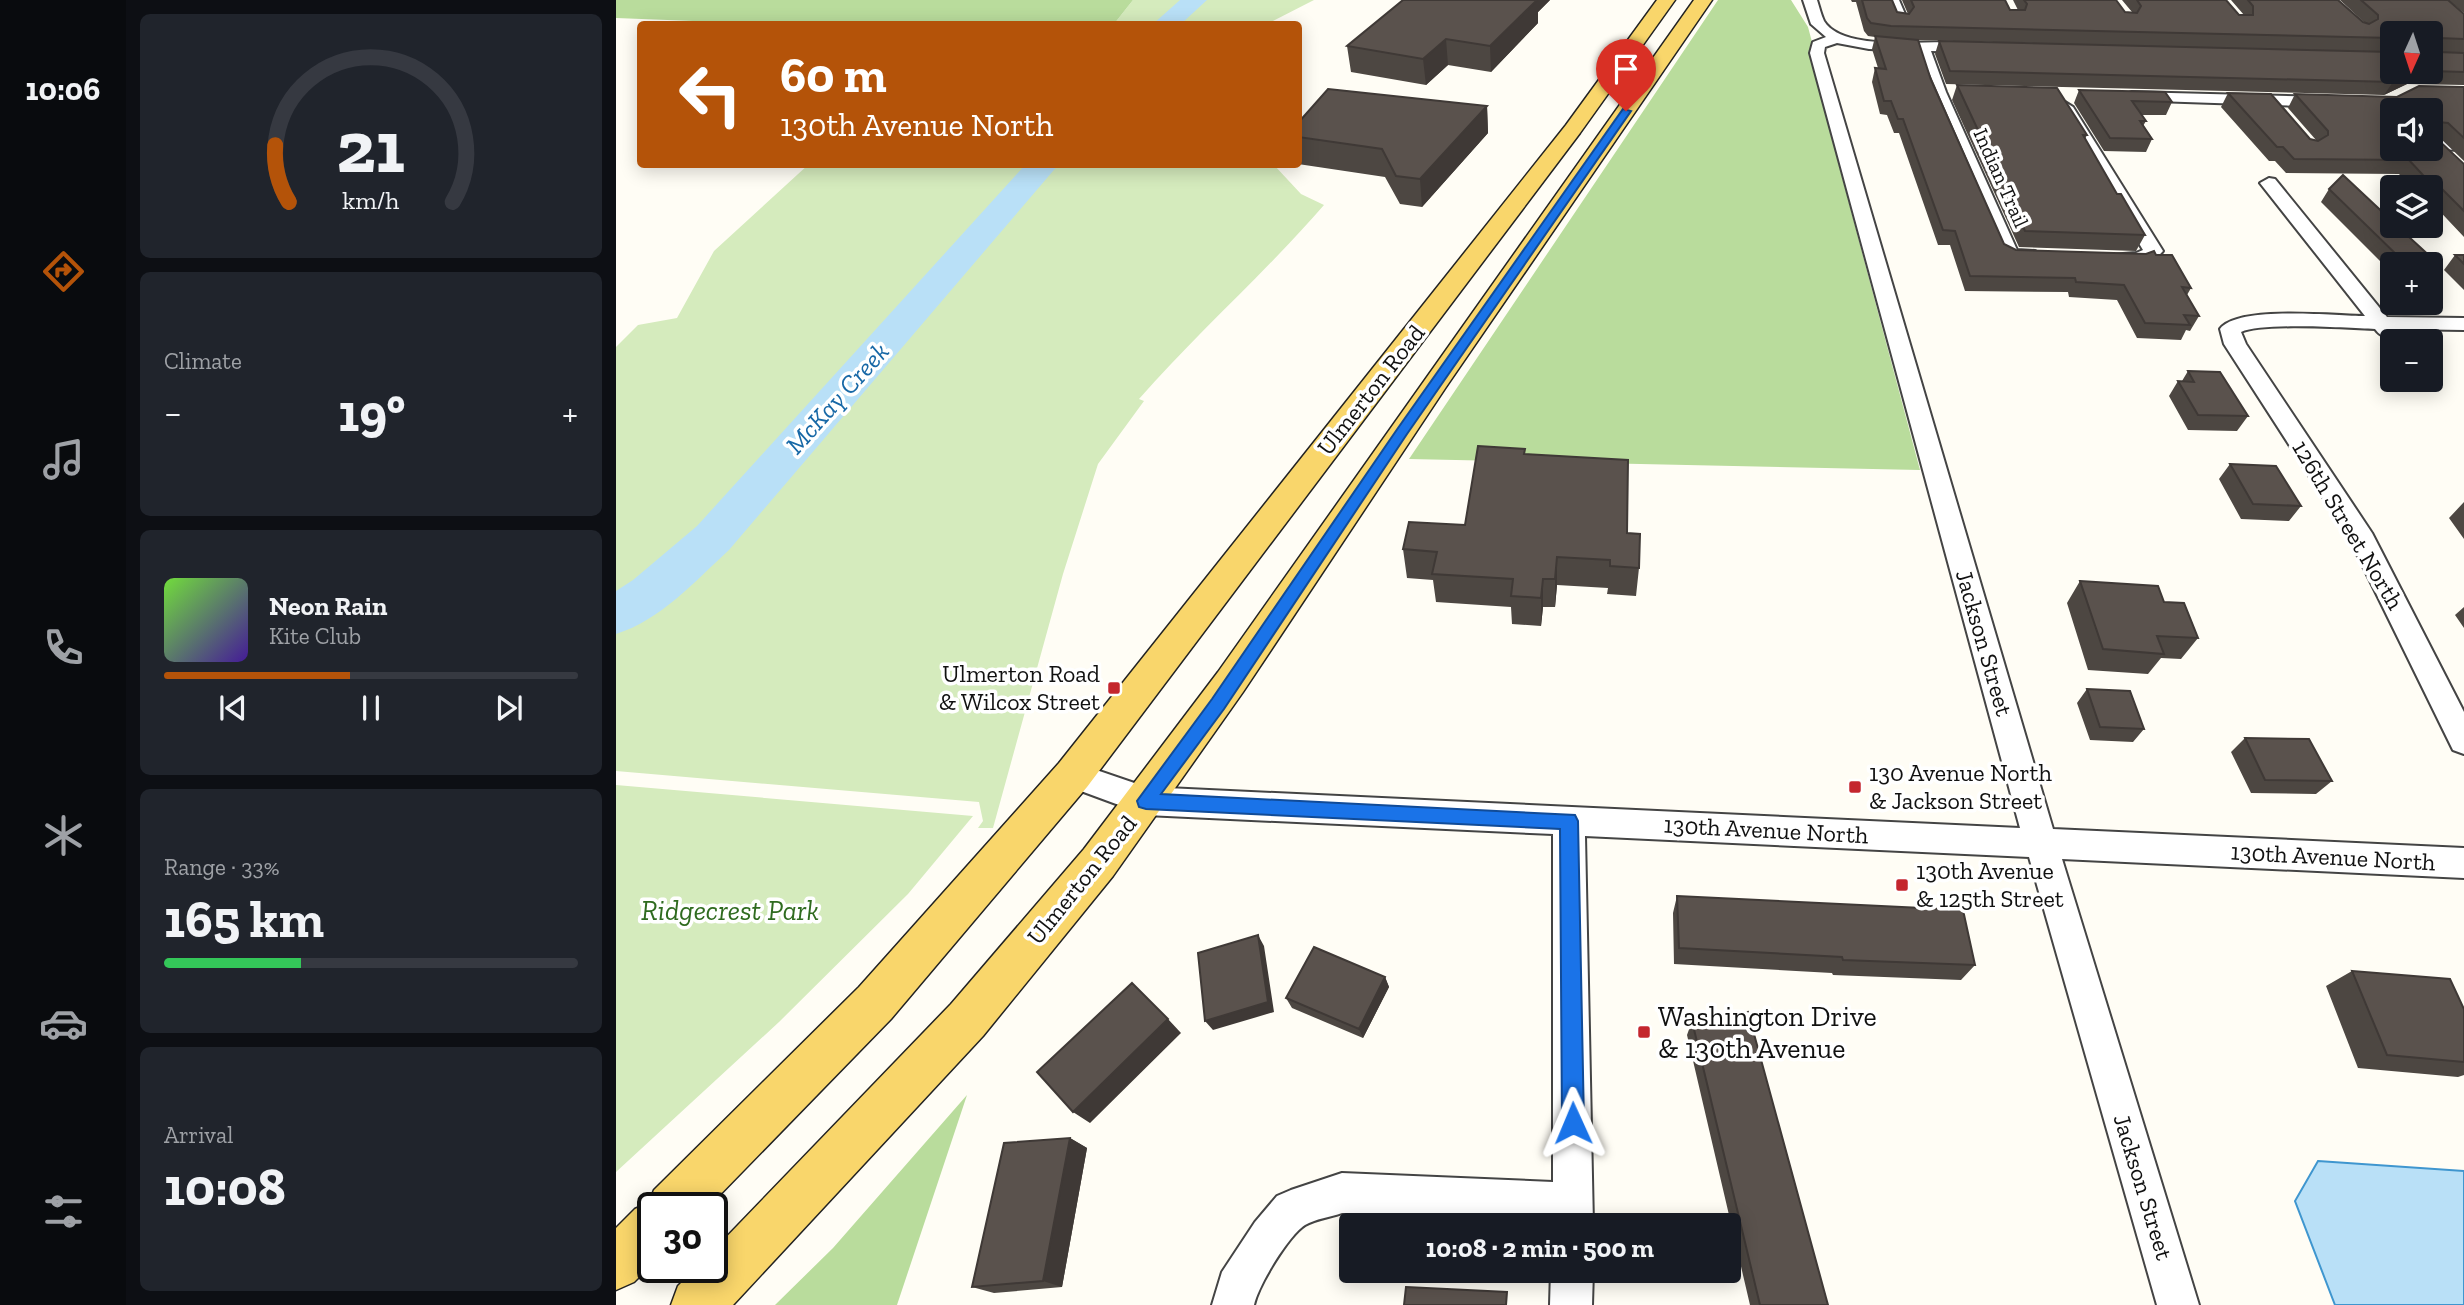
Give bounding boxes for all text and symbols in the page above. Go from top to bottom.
north arrow [2380,21,2443,84]
map controls [2380,21,2443,392]
pin [1596,39,1656,111]
text: 60 m [780,46,887,105]
icon: left [665,49,756,140]
icon: arrive [1607,50,1645,88]
text: 10:06 [26,70,100,108]
button: sound [2380,98,2443,161]
text: 21 [337,103,405,191]
text: 130th Avenue North [780,106,1053,144]
street label: Indian Trail [1968,124,2035,232]
button: layers [2380,175,2443,238]
text: km/h [342,185,400,215]
icon: directions [39,247,88,296]
button: + [2380,252,2443,315]
street label: Ulmerton Road [1311,319,1431,461]
button: − [2380,329,2443,392]
water label: McKay Creek [779,336,895,460]
text: Climate [164,347,242,375]
text: 19° [338,382,405,444]
text: − [164,390,182,436]
text: + [562,390,578,436]
icon: music [39,435,88,484]
street label: 126th Street North [2286,435,2411,615]
street label: Jackson Street [1950,566,2019,719]
text: Neon Rain [269,590,387,622]
text: Kite Club [269,622,361,650]
icon: phone [39,623,88,672]
place label: Ulmerton Road & Wilcox Street [939,659,1100,716]
marker: Ulmerton Road & Wilcox Street [1106,680,1122,696]
icon: previous [214,689,252,727]
icon: pause [352,689,390,727]
icon: next [490,689,528,727]
place label: 130 Avenue North & Jackson Street [1869,758,2052,815]
marker: 130 Avenue North & Jackson Street [1847,779,1863,795]
street label: Ulmerton Road [1021,809,1143,950]
street label: 130th Avenue North [1663,810,1870,849]
icon: climate [39,811,88,860]
street label: 130th Avenue North [2230,837,2437,876]
text: Range · 33% [164,853,280,881]
place label: 130th Avenue & 125th Street [1916,856,2064,913]
marker: 130th Avenue & 125th Street [1894,877,1910,893]
text: 165 km [164,888,324,950]
park label: Ridgecrest Park [641,894,819,927]
icon: car [39,999,88,1048]
place label: Washington Drive & 130th Avenue [1658,1000,1877,1065]
marker: Washington Drive & 130th Avenue [1636,1024,1652,1040]
position arrow [1536,1086,1610,1160]
street label: Jackson Street [2108,1111,2179,1263]
text: Arrival [164,1121,233,1149]
text: 10:08 [164,1156,286,1218]
icon: filters [39,1187,88,1236]
speed limit sign: 30 [637,1192,728,1283]
text: 10:08 · 2 min · 500 m [1426,1232,1654,1264]

